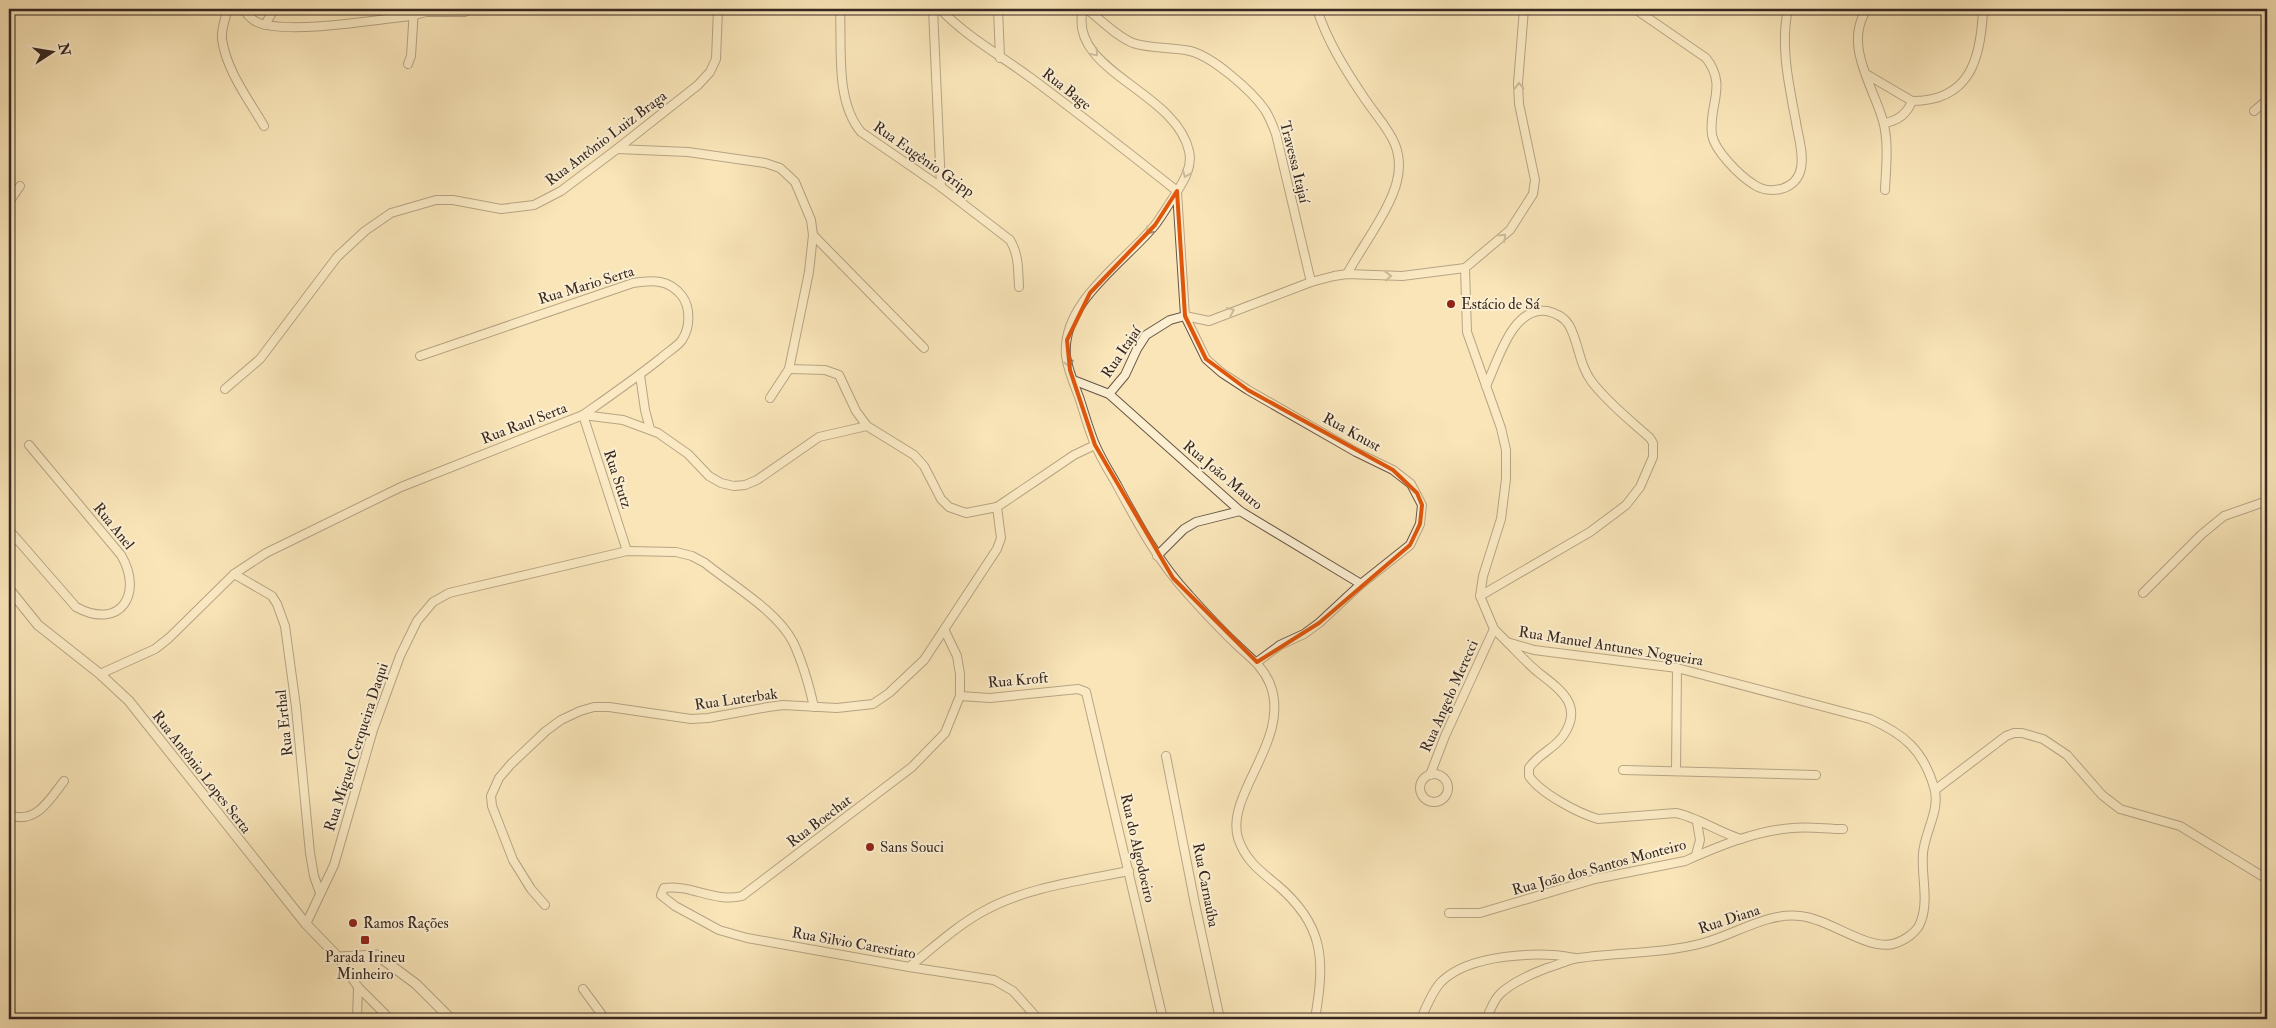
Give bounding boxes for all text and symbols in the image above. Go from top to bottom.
north arrow [28,28,78,78]
text: N [54,41,74,58]
one-way arrow [1090,48,1099,57]
street label: Rua Bage [1038,64,1095,115]
one-way arrow [1513,82,1524,90]
street label: Rua Antônio Luiz Braga [542,86,671,190]
street label: Rua Eugênio Gripp [869,117,978,202]
street label: Travessa Itajaí [1275,119,1314,206]
one-way arrow [1181,169,1192,178]
one-way arrow [1146,225,1155,234]
one-way arrow [1497,234,1506,243]
street label: Rua Mario Serta [536,262,637,309]
one-way arrow [1384,271,1392,282]
place label: Estácio de Sá [1461,295,1540,314]
marker: Estácio de Sá [1445,298,1457,310]
one-way arrow [1226,307,1235,318]
street label: Rua Itajaí [1097,322,1146,382]
one-way arrow [1063,359,1074,368]
street label: Rua Raul Serta [478,398,571,449]
street label: Rua Knust [1319,409,1384,456]
street label: Rua João Mauro [1178,436,1266,515]
street label: Rua Stutz [599,447,636,511]
street label: Rua Anel [89,499,138,554]
street label: Rua Manuel Antunes Nogueira [1517,623,1705,671]
street label: Rua Angelo Merecci [1416,637,1483,755]
street label: Rua Miguel Cerqueira Daqui [320,660,393,834]
street label: Rua Kroft [987,668,1049,693]
street label: Rua Luterbak [693,684,779,715]
street label: Rua Erthal [272,689,297,757]
street label: Rua Antônio Lopes Serta [147,707,256,839]
street label: Rua Boechat [783,791,855,852]
street label: Rua do Algodoeiro [1116,792,1159,904]
street label: Rua João dos Santos Monteiro [1510,835,1689,901]
place label: Sans Souci [880,838,944,857]
marker: Sans Souci [864,841,876,853]
street label: Rua Carnaúba [1188,841,1223,930]
street label: Rua Diana [1696,900,1763,938]
place label: Ramos Rações [363,914,449,933]
marker: Ramos Rações [347,917,359,929]
street label: Rua Silvio Carestiato [790,923,917,964]
marker: Parada Irineu Minheiro [359,934,371,946]
place label: Parada Irineu Minheiro [325,948,405,984]

